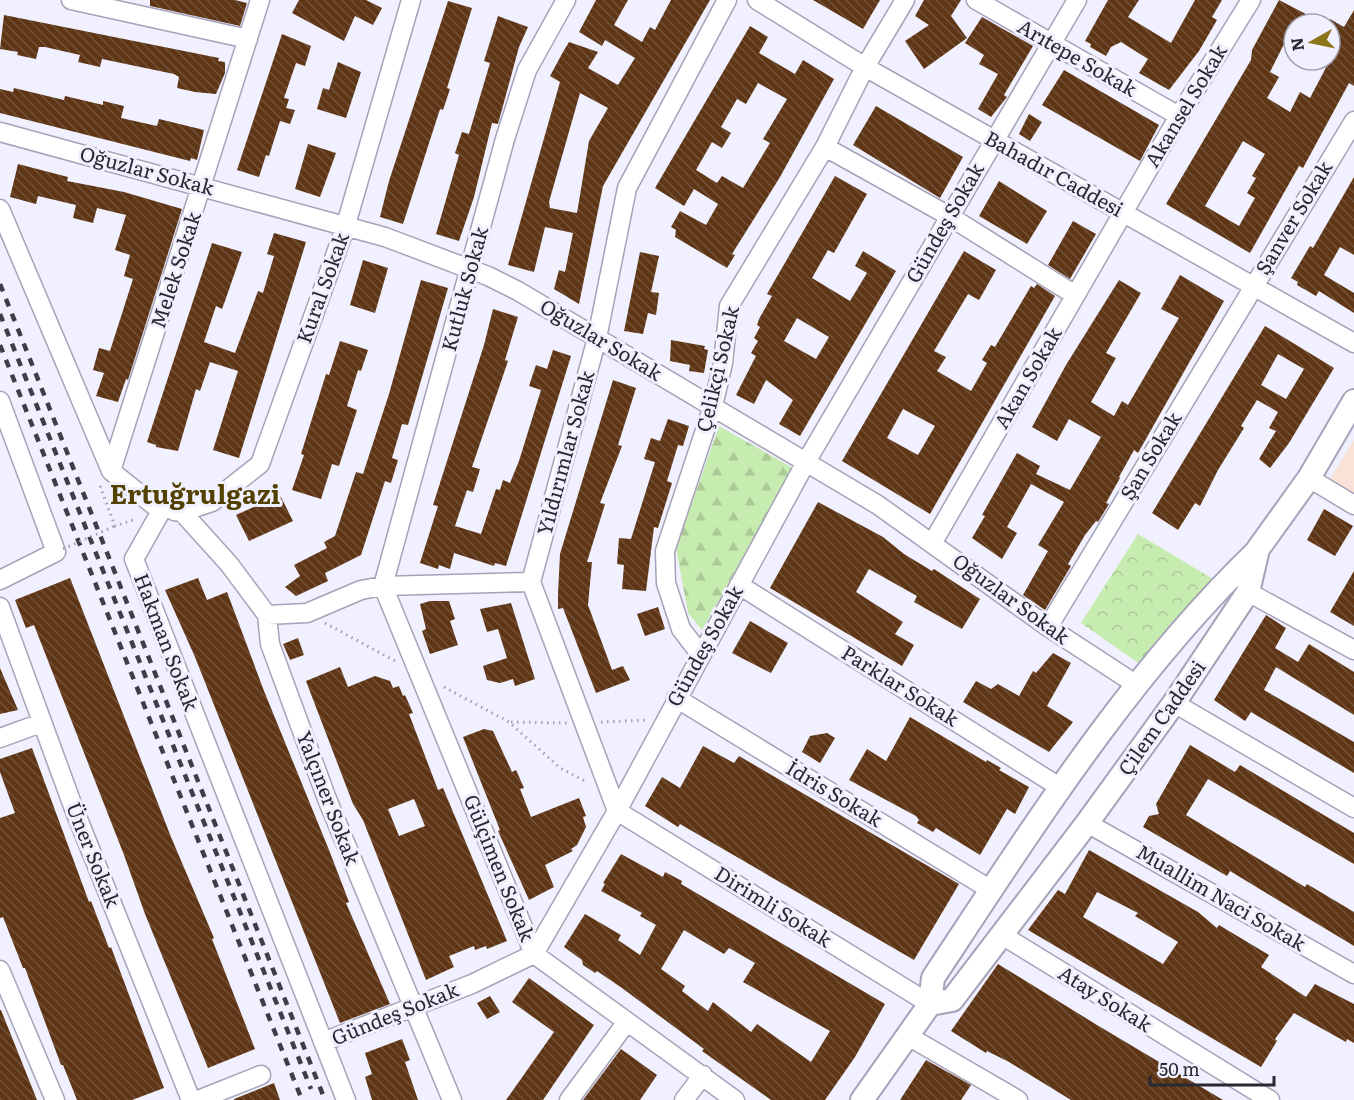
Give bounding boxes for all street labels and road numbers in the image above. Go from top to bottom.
street label: Arıtepe Sokak [1013,10,1144,103]
street label: Akansel Sokak [1136,37,1233,172]
street label: Bahadır Caddesi [980,122,1130,223]
street label: Oğuzlar Sokak [77,137,219,202]
street label: Şanver Sokak [1246,154,1339,280]
street label: Gündeş Sokak [897,156,990,288]
street label: Melek Sokak [141,206,207,332]
street label: Kutluk Sokak [432,222,494,354]
street label: Kural Sokak [287,227,355,347]
street label: Oğuzlar Sokak [535,290,670,387]
street label: Çelikçi Sokak [687,302,745,435]
street label: Akan Sokak [985,320,1068,434]
street label: Yıldırımlar Sokak [528,366,601,538]
street label: Şan Sokak [1111,405,1188,505]
street label: Oğuzlar Sokak [948,545,1077,651]
street label: Hakman Sokak [128,568,208,715]
street label: Gündeş Sokak [658,578,749,711]
street label: Parklar Sokak [837,636,966,733]
street label: Çilem Caddesi [1109,653,1212,781]
street label: Yalçıner Sokak [291,726,370,869]
street label: İdris Sokak [781,752,890,833]
street label: Gülçimen Sokak [458,789,544,946]
street label: Üner Sokak [60,797,130,912]
street label: Muallim Naci Sokak [1132,835,1313,958]
street label: Dirimli Sokak [710,857,839,954]
street label: Atay Sokak [1053,957,1159,1038]
street label: Gündeş Sokak [326,973,463,1051]

